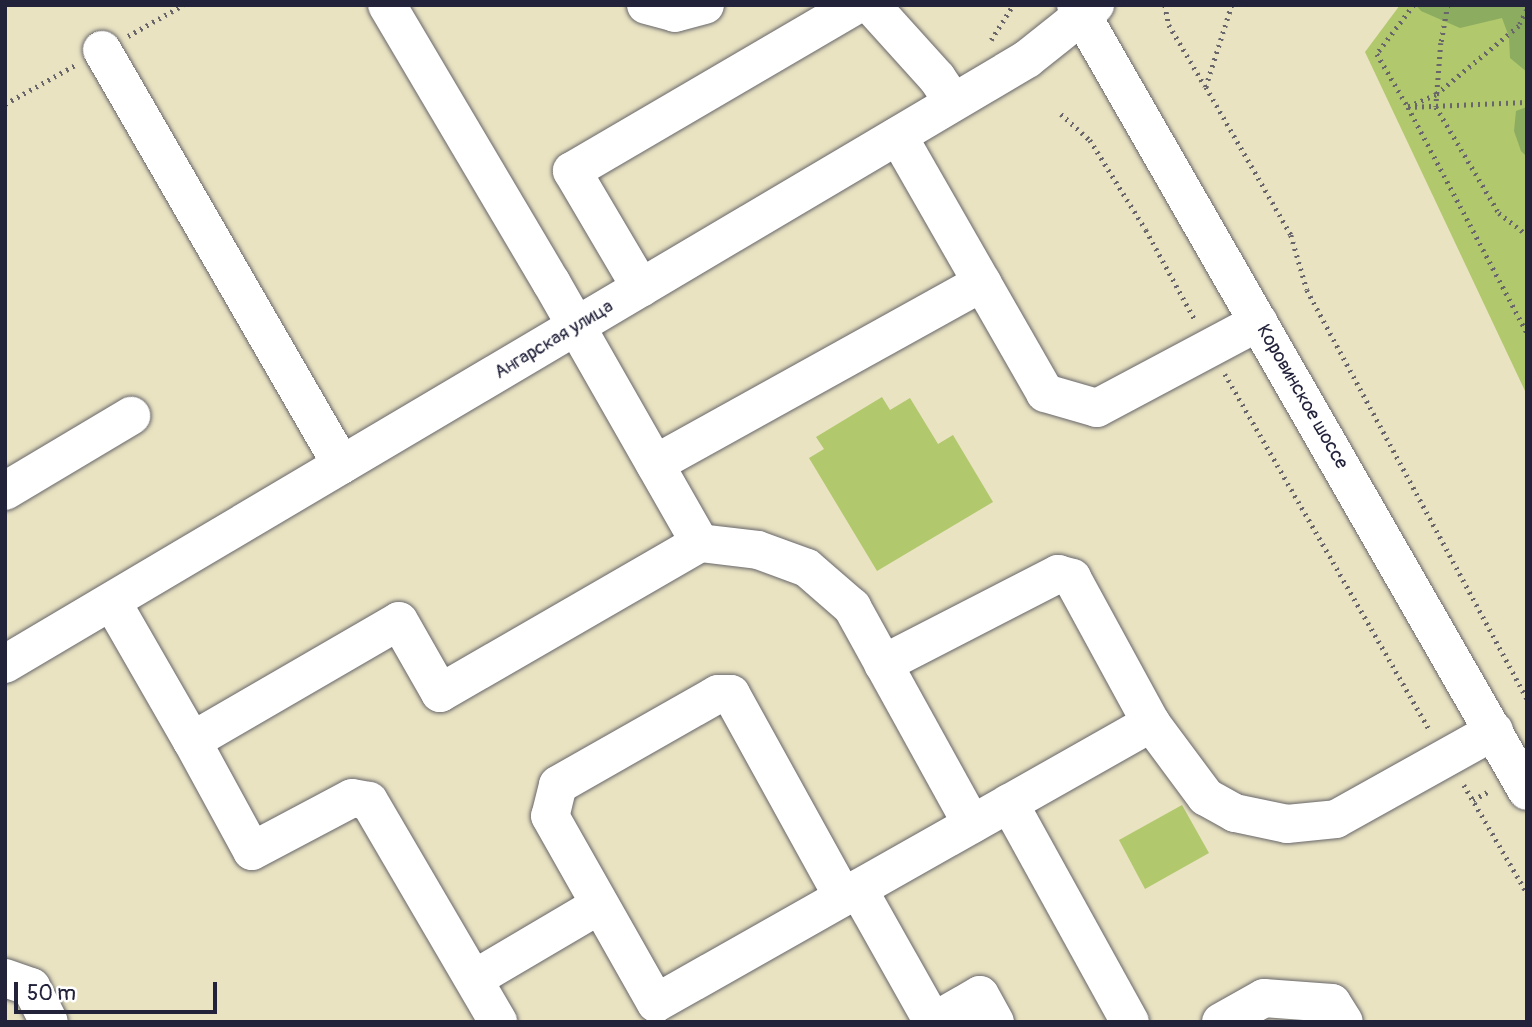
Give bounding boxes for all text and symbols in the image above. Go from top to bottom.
street label: Ангарская улица [490,296,618,384]
street label: Коровинское шоссе [1251,321,1353,473]
scale bar [18,968,220,1012]
text: 50 m [27,980,76,1007]

